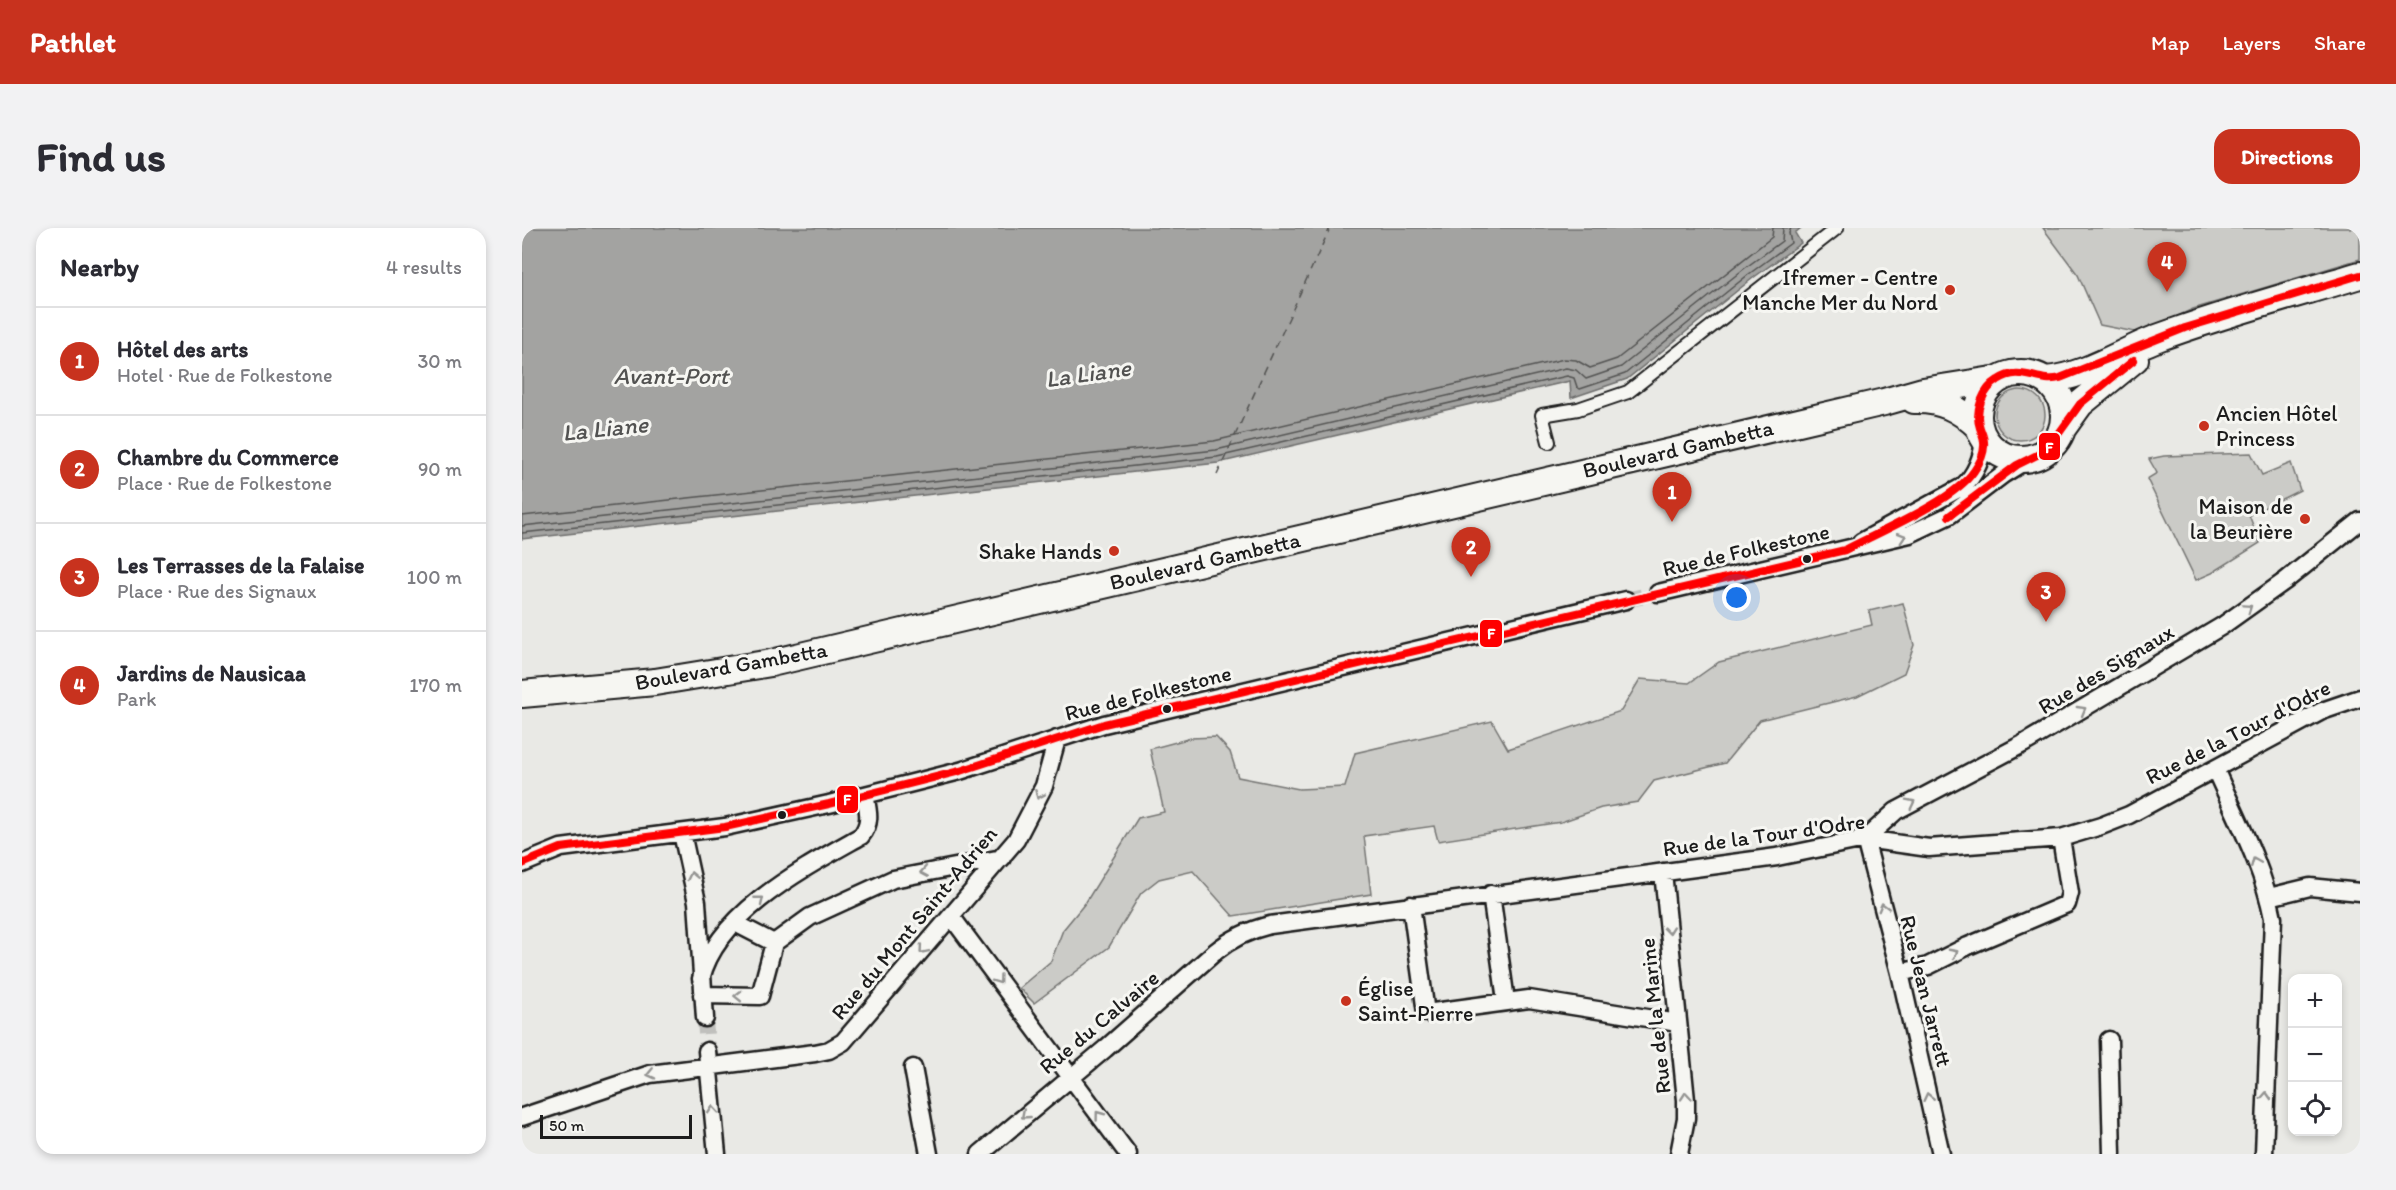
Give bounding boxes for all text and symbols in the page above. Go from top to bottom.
text: Pathlet [30,25,116,59]
text: Map [2151,30,2190,55]
text: Layers [2223,30,2281,55]
text: Share [2314,30,2366,55]
button: Directions [2214,129,2360,184]
text: Find us [36,131,166,182]
pin: 4 [2148,242,2186,292]
text: Nearby [60,251,139,283]
text: 4 results [386,255,462,279]
place label: Ifremer - Centre Manche Mer du Nord [1742,264,1938,316]
marker: Ifremer - Centre Manche Mer du Nord [1943,283,1957,297]
text: Hôtel des arts [117,336,248,363]
text: 1 [75,349,84,373]
text: 30 m [417,349,462,373]
water label: La Liane [1044,352,1134,393]
water label: Avant-Port [614,361,730,390]
text: Hotel · Rue de Folkestone [117,363,333,387]
place label: Ancien Hôtel Princess [2216,400,2338,452]
water label: La Liane [561,409,651,447]
street label: Boulevard Gambetta [1580,414,1776,484]
marker: Ancien Hôtel Princess [2197,419,2211,433]
line badge: F [2038,432,2061,461]
text: F [2045,438,2054,457]
text: Chambre du Commerce [117,444,339,471]
text: 2 [74,457,85,481]
text: 90 m [418,457,462,481]
text: Place · Rue de Folkestone [117,471,332,495]
pin: 1 [1652,472,1692,522]
place label: Maison de la Beurière [2190,493,2293,545]
marker: Maison de la Beurière [2298,512,2312,526]
street label: Rue de Folkestone [1660,518,1832,582]
street label: Boulevard Gambetta [1107,526,1303,596]
pin: 2 [1452,528,1490,577]
one-way arrow [1896,531,1907,544]
place label: Shake Hands [979,538,1102,565]
marker: Shake Hands [1107,544,1121,558]
text: Les Terrasses de la Falaise [117,552,365,579]
unlabelled marker [1801,553,1813,565]
text: 3 [74,565,85,589]
text: 100 m [407,565,462,589]
pin: 3 [2026,572,2066,622]
text: Place · Rue des Signaux [117,579,316,603]
your location [1722,583,1751,612]
one-way arrow [2241,604,2252,615]
street label: Rue des Signaux [2033,618,2179,720]
line badge: F [1479,619,1503,648]
text: F [1487,624,1496,643]
street label: Boulevard Gambetta [633,636,830,696]
street label: Rue de Folkestone [1062,659,1234,727]
text: Jardins de Nausicaa [117,660,306,687]
text: 4 [73,673,86,697]
text: 170 m [409,673,462,697]
street label: Rue de la Tour d'Odre [2141,674,2335,790]
text: Park [117,687,156,711]
unlabelled marker [1161,703,1173,715]
one-way arrow [2076,706,2086,717]
line badge: F [836,785,859,814]
one-way arrow [1035,788,1047,799]
text: F [843,790,852,809]
one-way arrow [1904,799,1915,810]
street label: Rue de la Tour d'Odre [1661,807,1867,863]
unlabelled marker [776,809,788,821]
street label: Rue du Mont Saint-Adrien [825,820,1003,1025]
one-way arrow [2250,857,2262,868]
one-way arrow [919,865,928,877]
one-way arrow [686,872,699,882]
one-way arrow [754,897,765,908]
one-way arrow [1877,903,1890,913]
street label: Rue Jean Jarrett [1894,912,1958,1070]
one-way arrow [1662,926,1675,935]
street label: Rue de la Marine [1633,937,1677,1095]
one-way arrow [919,943,930,954]
one-way arrow [1948,949,1959,960]
street label: Rue du Calvaire [1034,964,1164,1080]
one-way arrow [991,974,1002,985]
map controls [2288,974,2342,1136]
button: + [2288,974,2342,1028]
place label: Église Saint-Pierre [1358,975,1474,1027]
one-way arrow [733,990,742,1002]
marker: Église Saint-Pierre [1339,994,1353,1008]
button: − [2288,1028,2342,1082]
one-way arrow [646,1067,656,1080]
button: locate [2288,1082,2342,1136]
one-way arrow [2260,1091,2273,1100]
one-way arrow [1679,1092,1692,1101]
one-way arrow [1923,1092,1936,1102]
one-way arrow [707,1105,720,1114]
one-way arrow [1021,1108,1032,1119]
one-way arrow [1095,1111,1106,1122]
scale bar [540,1112,692,1140]
text: 50 m [549,1116,584,1135]

